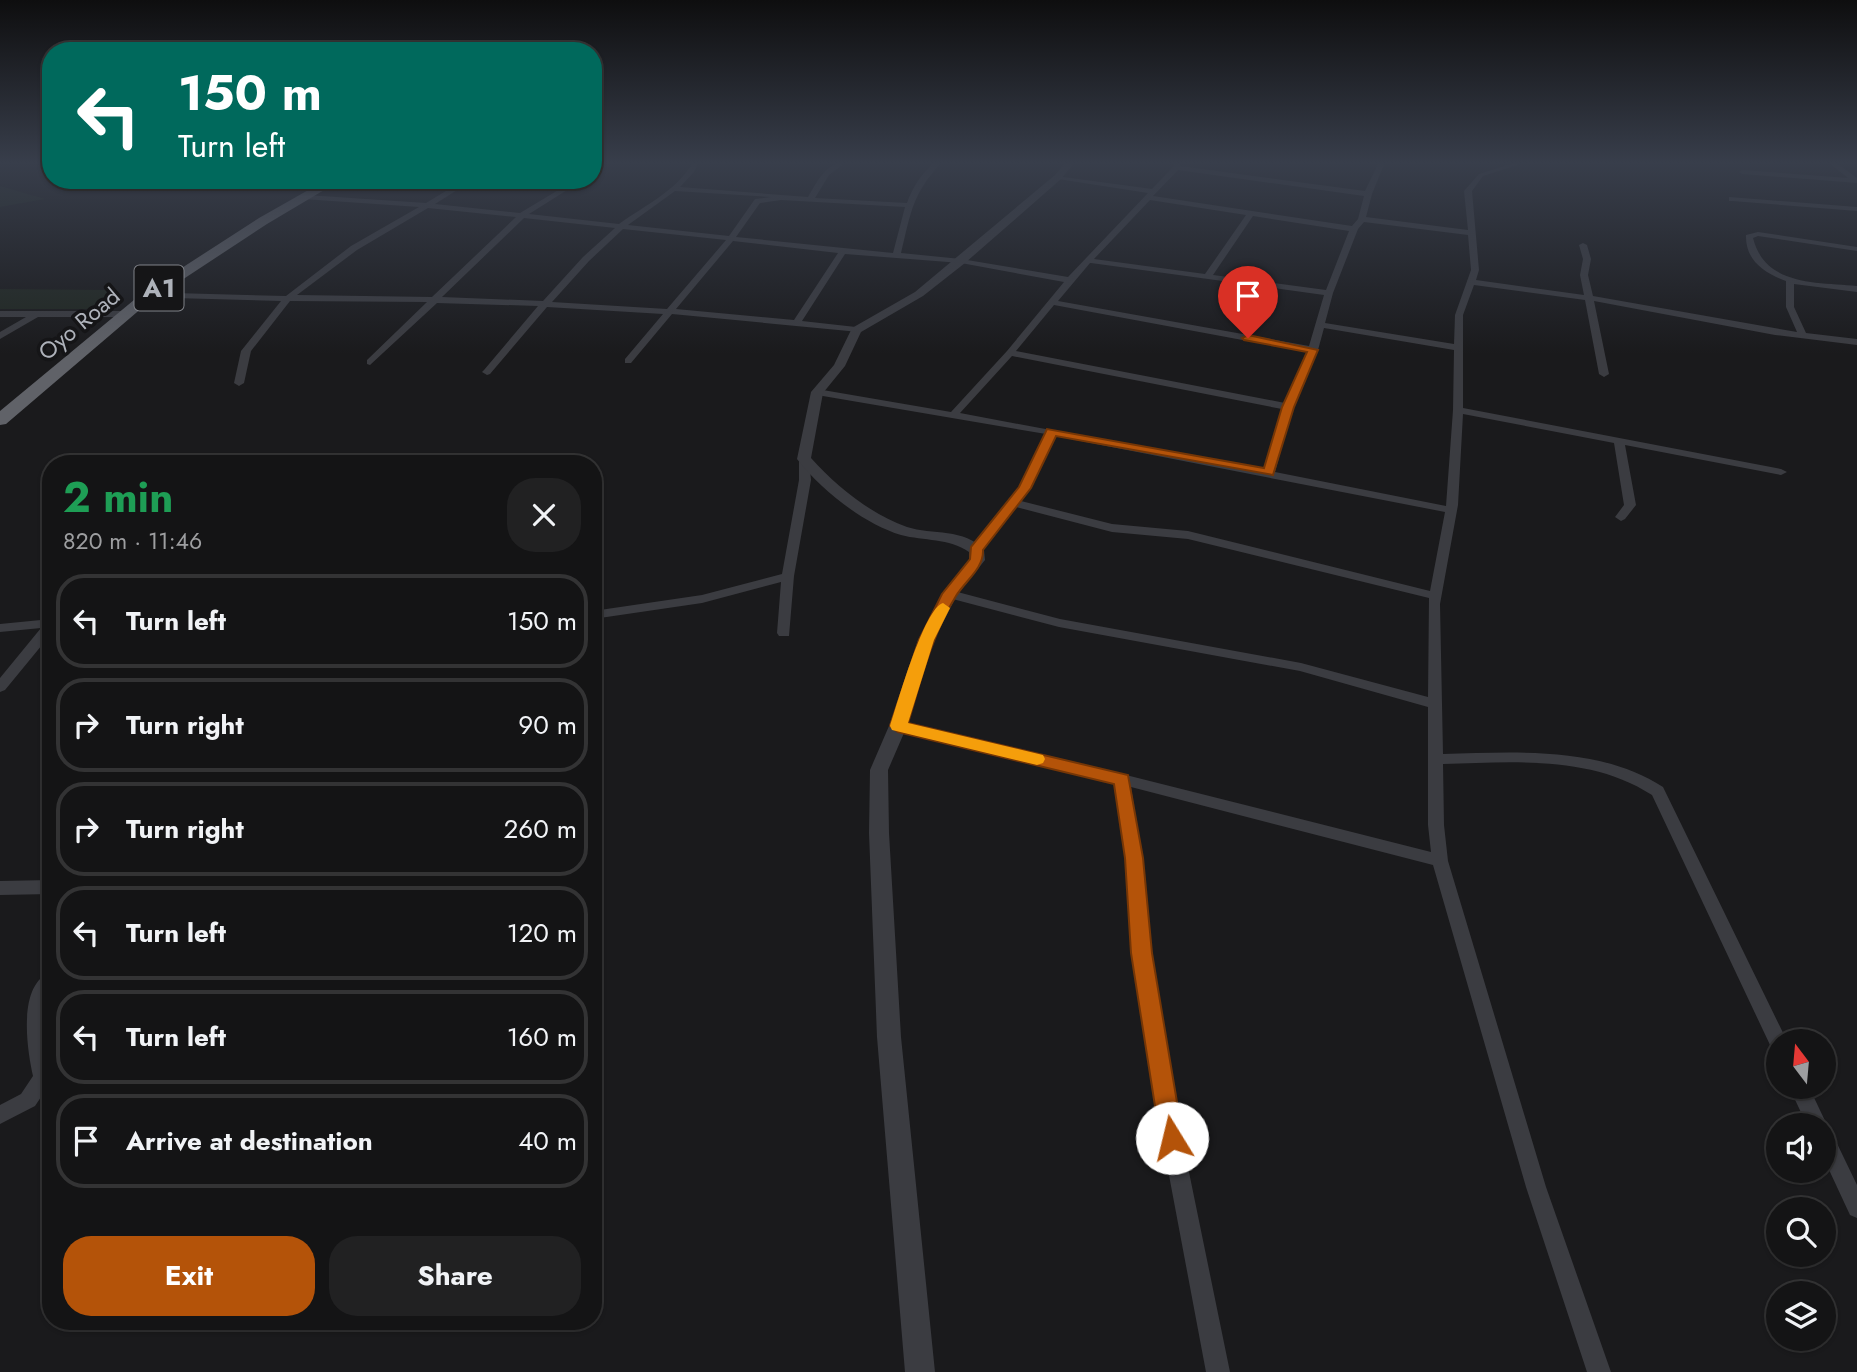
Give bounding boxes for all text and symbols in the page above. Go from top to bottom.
text: 150 m [178,58,322,128]
icon: left [63,70,154,161]
text: Turn left [178,123,285,169]
road number: A1 [134,266,184,310]
pin [1218,266,1278,338]
icon: arrive [1229,277,1267,315]
street label: Oyo Road [31,280,127,368]
text: 2 min [63,467,173,528]
button: close [507,478,581,552]
text: 820 m · 11:46 [63,524,202,558]
icon: left [67,602,105,640]
text: Turn left [126,602,226,640]
text: 150 m [507,602,577,640]
icon: right [67,706,105,744]
text: Turn right [126,706,244,744]
text: 90 m [518,706,577,744]
icon: right [67,810,105,848]
text: Turn right [126,810,244,848]
text: 260 m [504,810,577,848]
icon: left [67,914,105,952]
text: Turn left [126,914,226,952]
text: 120 m [507,914,577,952]
icon: left [67,1018,105,1056]
text: Turn left [126,1018,226,1056]
text: 160 m [507,1018,577,1056]
north arrow [1766,1029,1836,1099]
map controls [1766,1029,1836,1351]
position arrow [1135,1101,1209,1175]
button: sound [1766,1113,1836,1183]
icon: arrive [67,1122,105,1160]
text: Arrive at destination [126,1122,373,1160]
text: 40 m [518,1122,577,1160]
button: search [1766,1197,1836,1267]
button: Exit [63,1236,315,1316]
button: Share [329,1236,581,1316]
button: layers [1766,1281,1836,1351]

